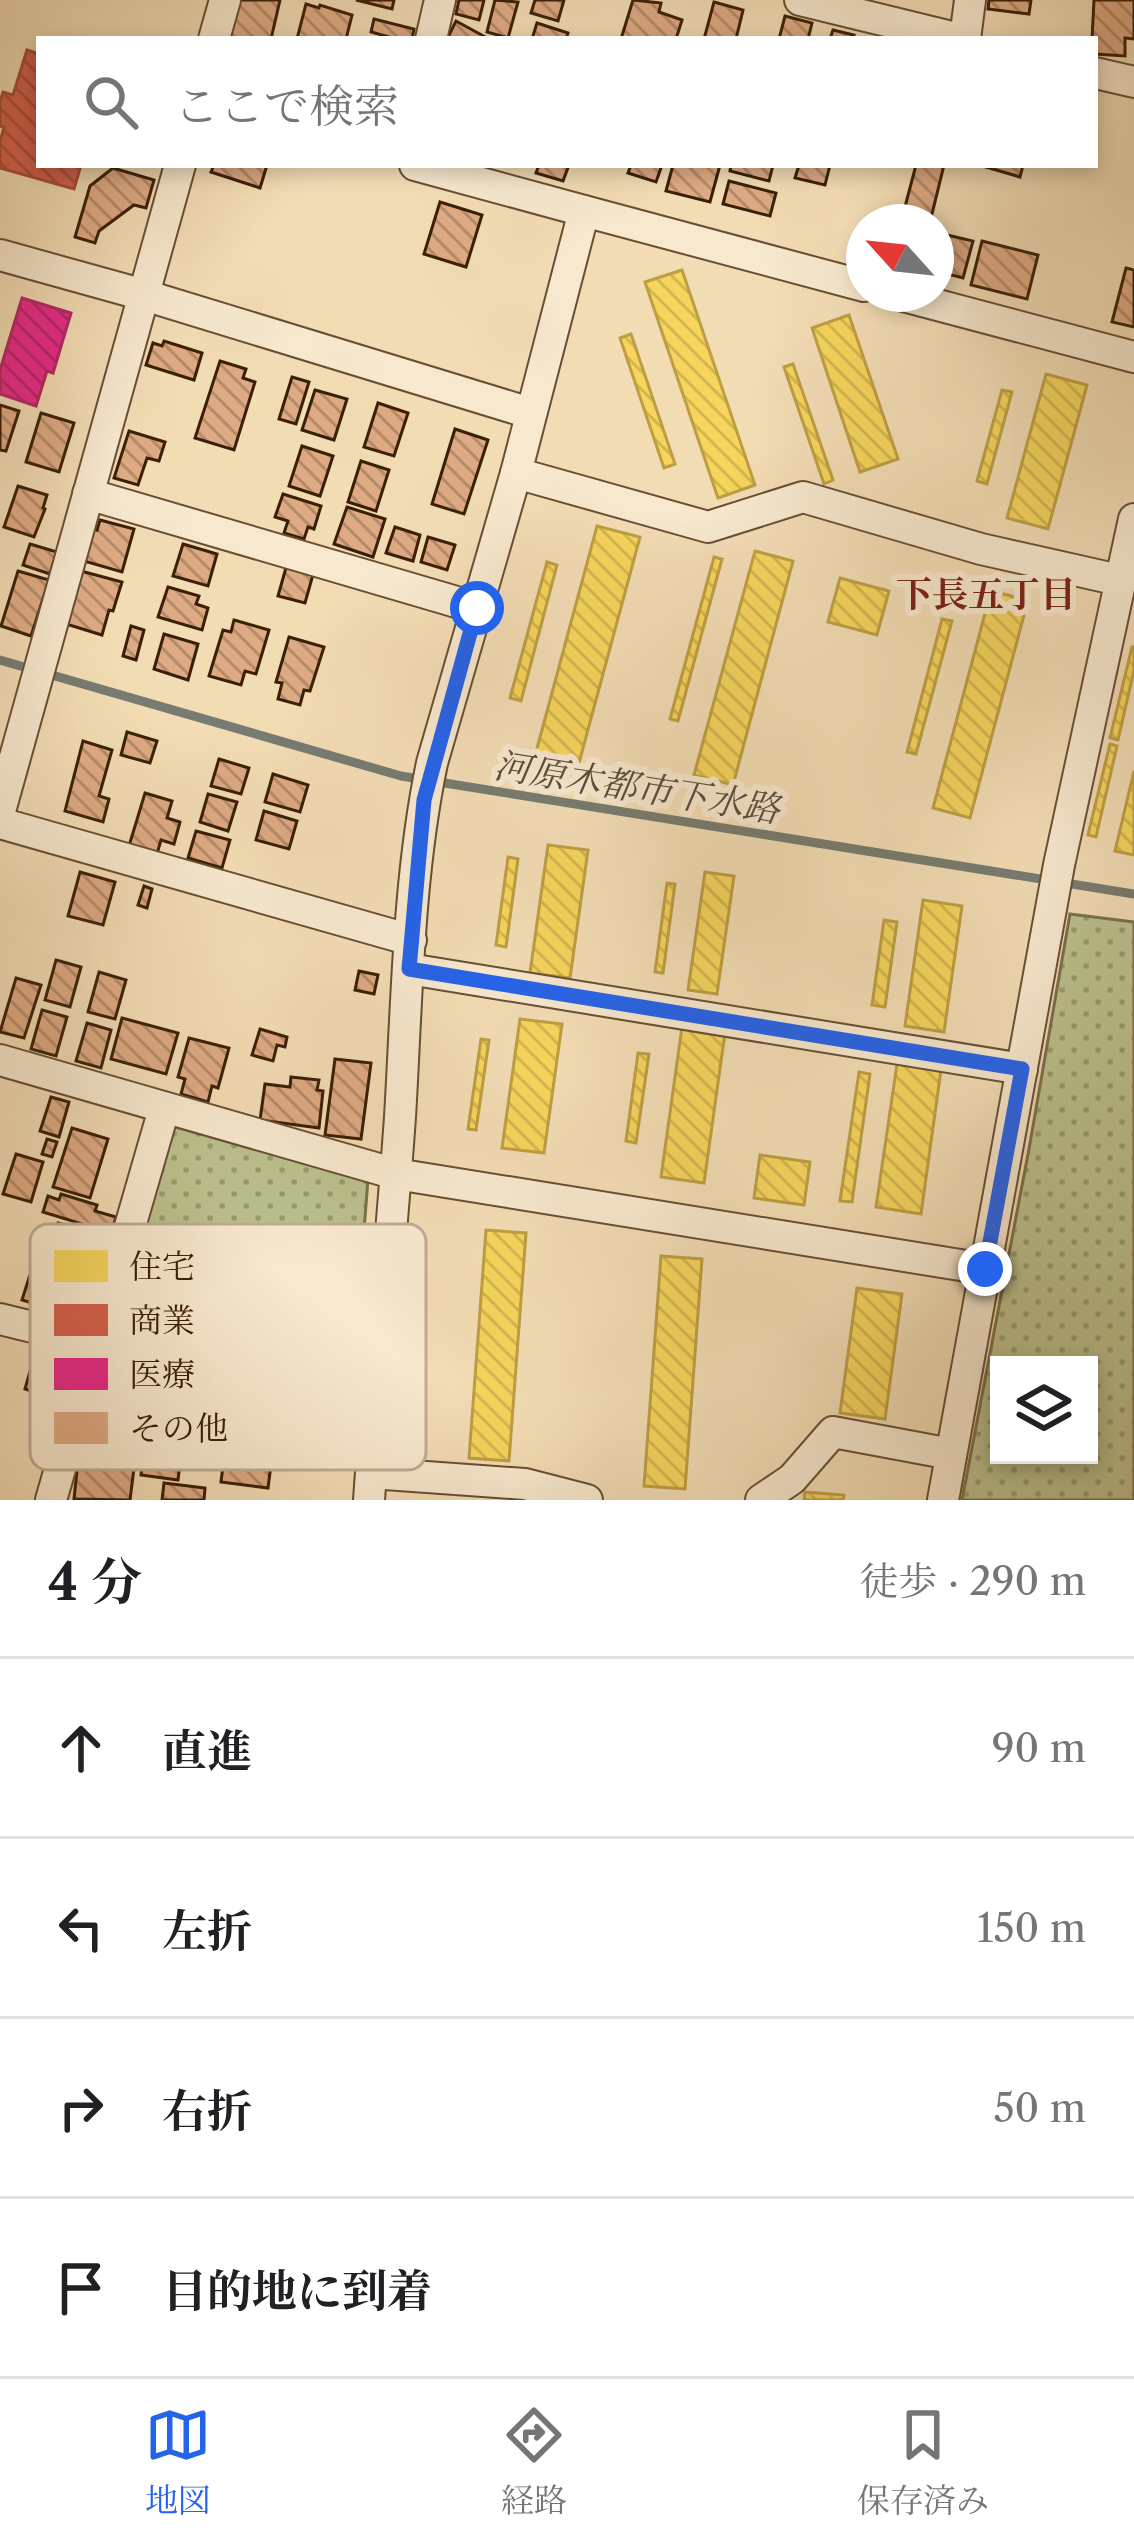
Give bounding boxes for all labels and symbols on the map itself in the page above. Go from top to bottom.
north arrow [846,204,954,312]
district label: 下長五丁目 [896,572,1076,616]
route start [450,581,504,635]
water label: 河原木都市下水路 [491,743,786,832]
legend [30,1224,426,1470]
route end [958,1242,1012,1296]
text: 住宅 [129,1246,195,1287]
text: 商業 [129,1300,195,1341]
text: 医療 [129,1354,195,1395]
text: その他 [129,1408,228,1449]

